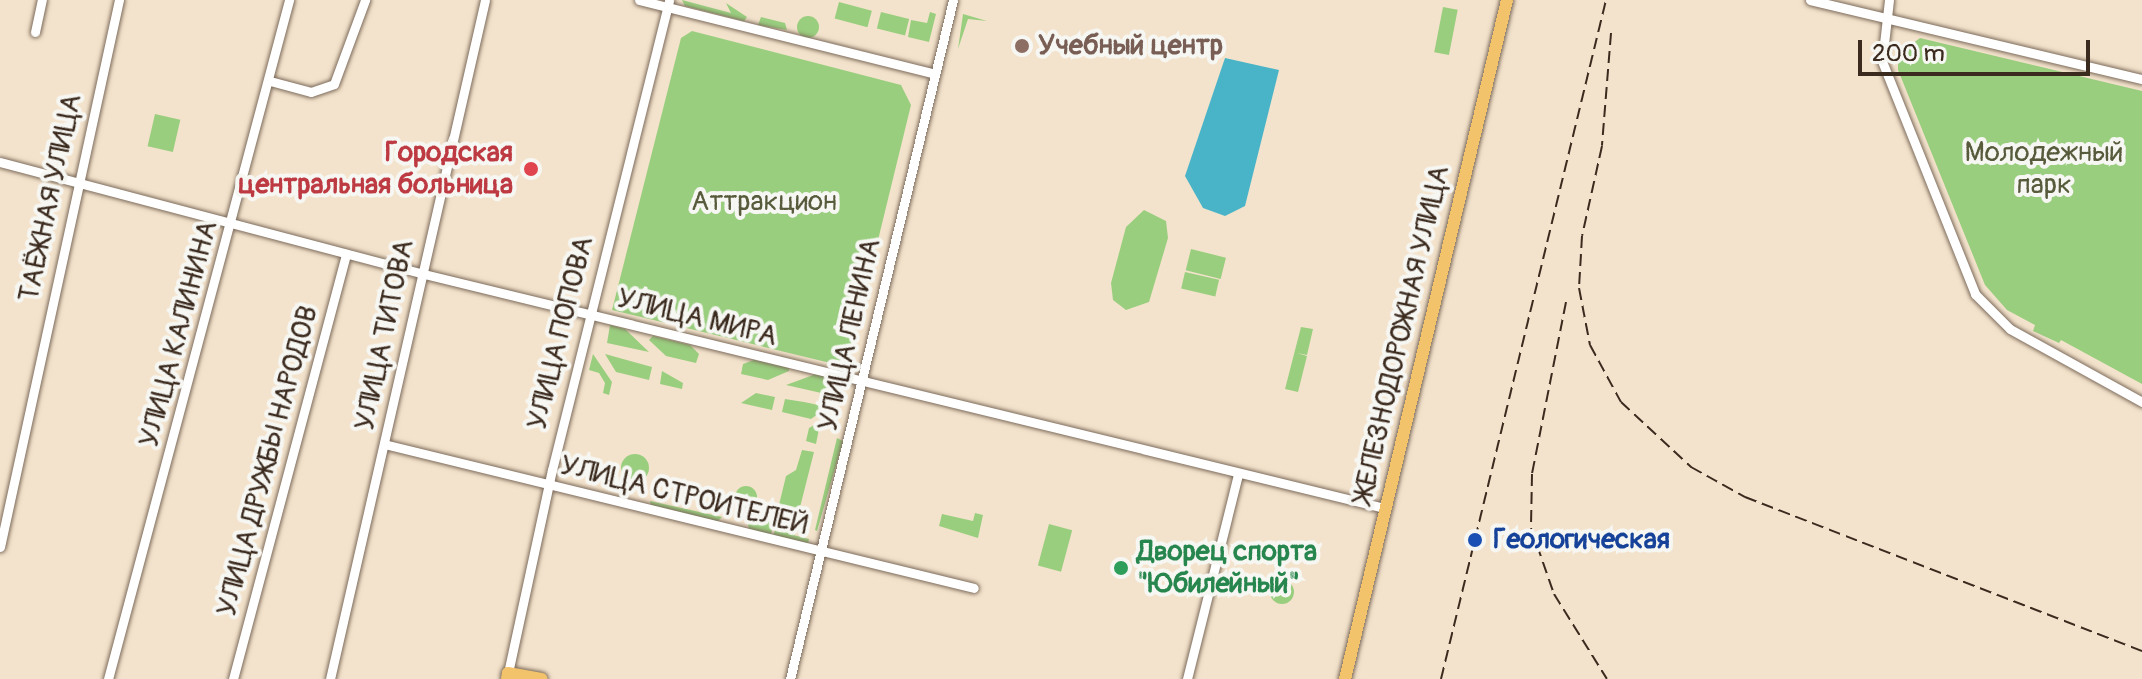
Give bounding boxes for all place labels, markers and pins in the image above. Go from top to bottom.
place label: Учебный центр [1038,29,1223,63]
marker: Учебный центр [1013,37,1031,55]
place label: Городская центральная больница [238,136,513,202]
marker: Городская центральная больница [520,158,542,180]
place label: Геологическая [1493,523,1670,557]
marker: Геологическая [1464,529,1486,551]
place label: Дворец спорта "Юбилейный" [1137,535,1317,601]
marker: Дворец спорта "Юбилейный" [1112,559,1130,577]

